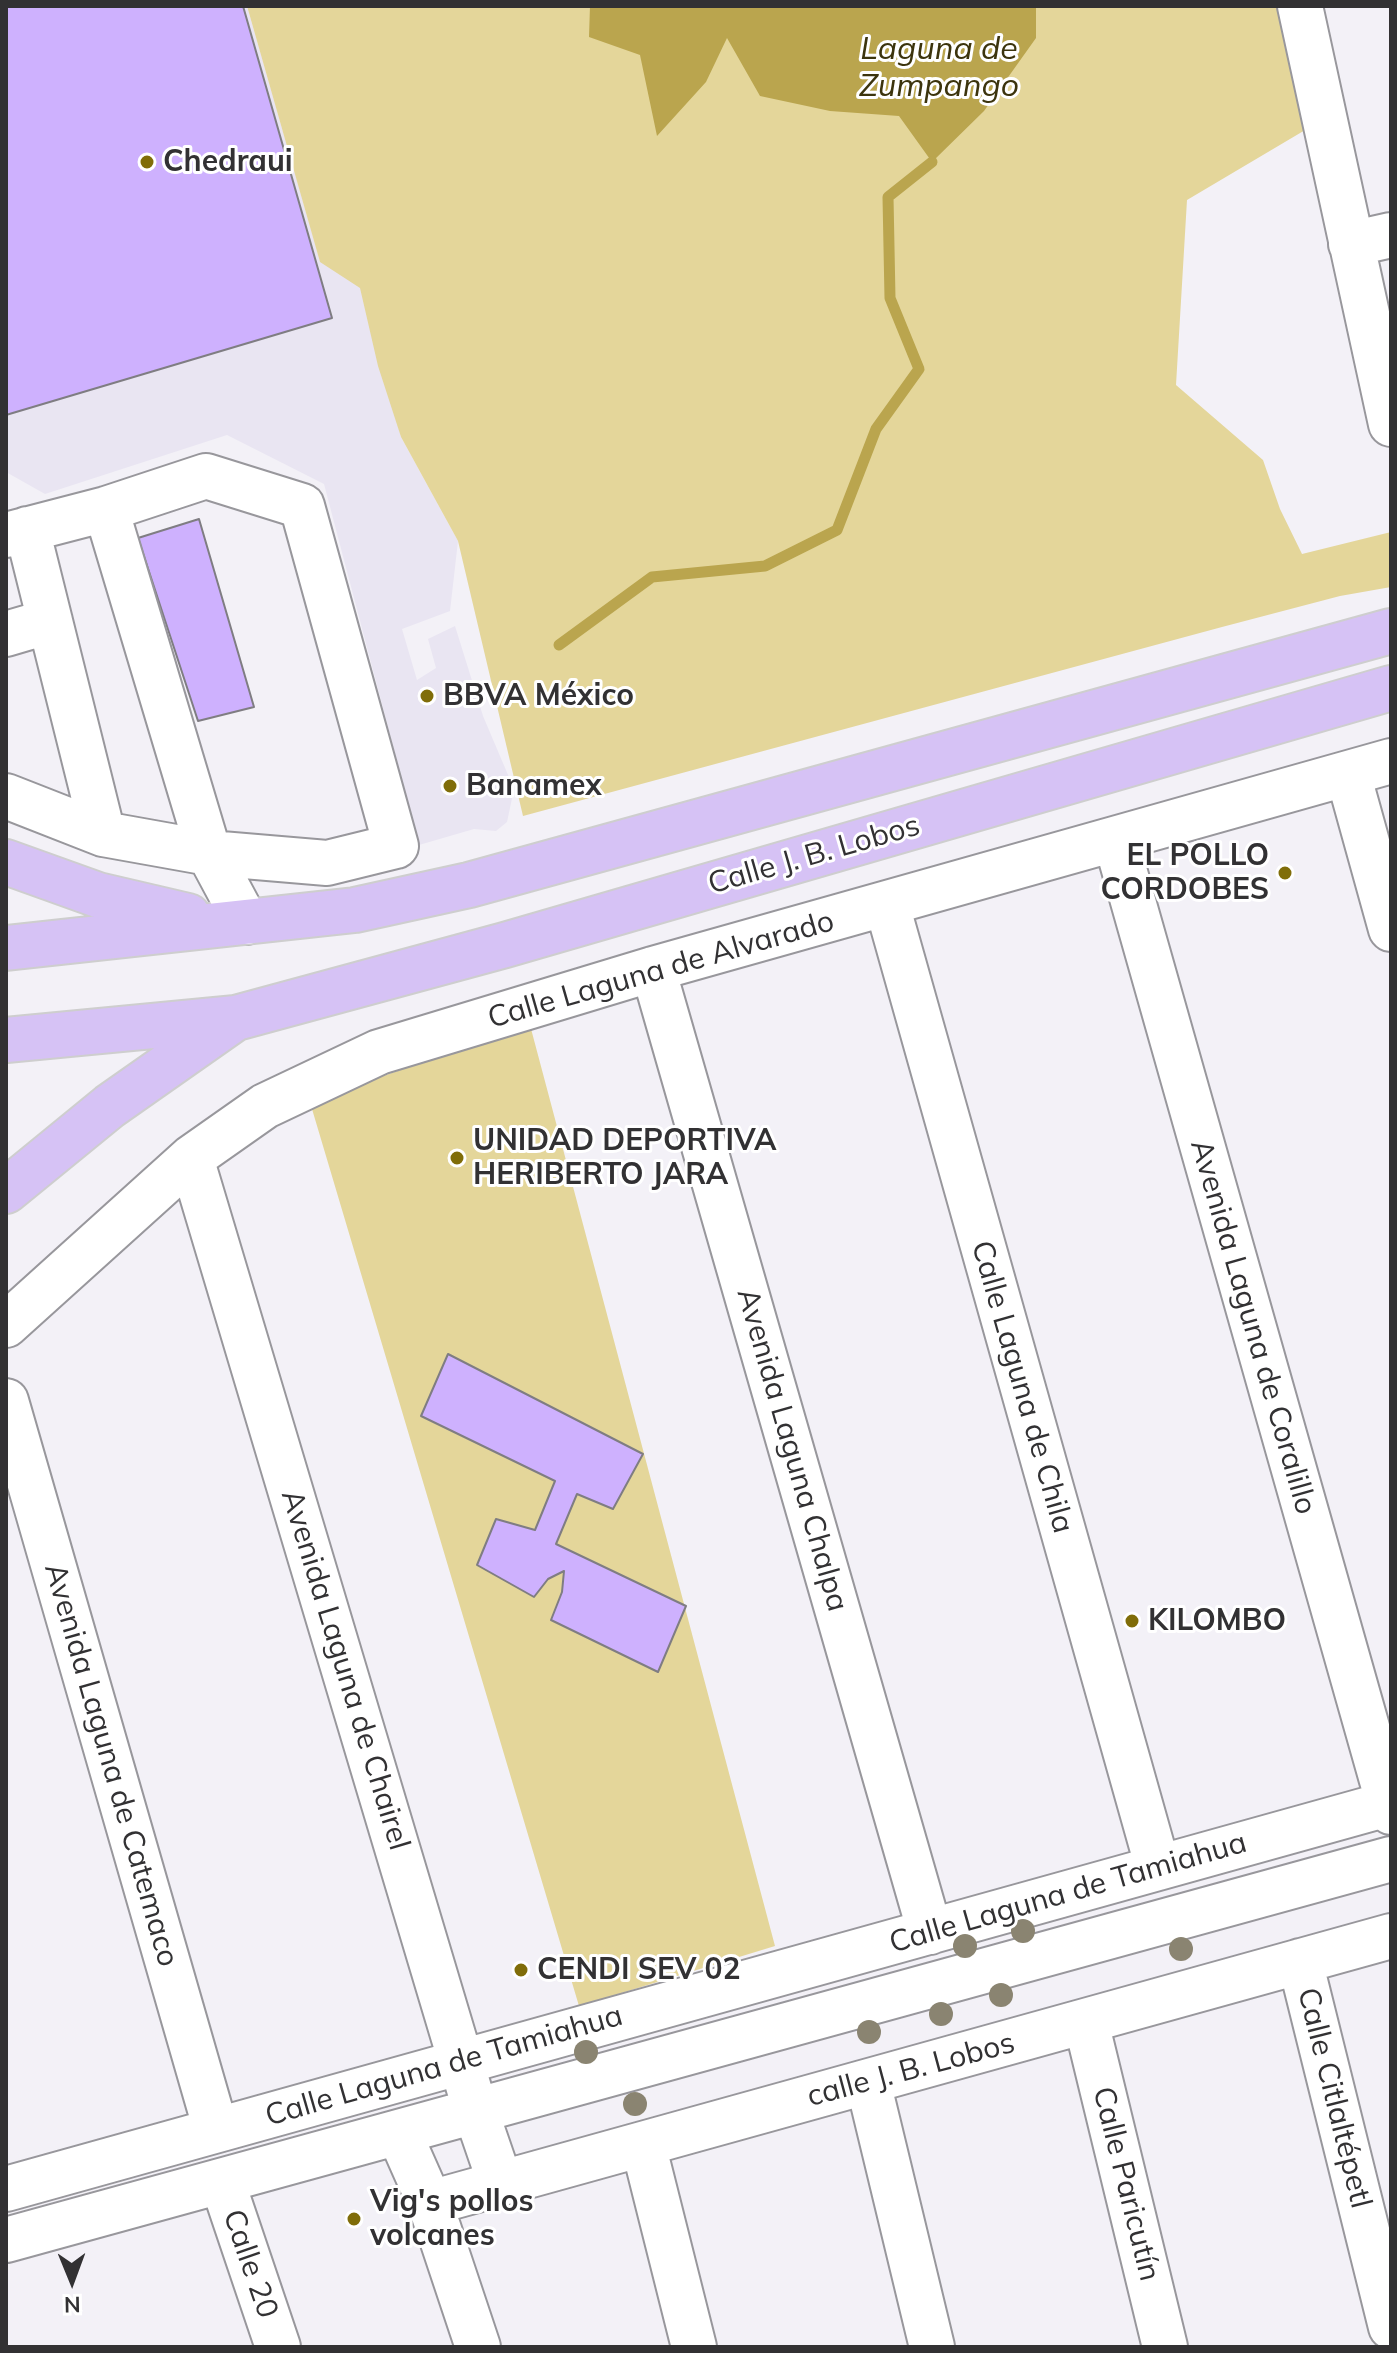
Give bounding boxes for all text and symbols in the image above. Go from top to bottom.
water label: Laguna de Zumpango [859,30,1019,105]
place label: Chedraui [163,144,293,180]
marker: Chedraui [138,153,156,171]
place label: BBVA México [443,678,634,714]
marker: BBVA México [418,687,436,705]
place label: Banamex [466,768,602,804]
marker: Banamex [441,777,459,795]
street label: Calle J. B. Lobos [704,808,924,902]
place label: EL POLLO CORDOBES [1100,838,1269,908]
marker: EL POLLO CORDOBES [1276,864,1294,882]
street label: Calle Laguna de Alvarado [484,903,838,1037]
place label: UNIDAD DEPORTIVA HERIBERTO JARA [473,1123,776,1194]
street label: Avenida Laguna de Coralillo [1182,1135,1324,1519]
marker: UNIDAD DEPORTIVA HERIBERTO JARA [448,1149,466,1167]
street label: Calle Laguna de Chila [963,1237,1081,1537]
street label: Avenida Laguna Chalpa [729,1284,855,1616]
street label: Avenida Laguna de Chairel [273,1486,417,1854]
street label: Avenida Laguna de Catemaco [36,1559,186,1971]
place label: KILOMBO [1148,1603,1286,1639]
marker: KILOMBO [1123,1612,1141,1630]
street label: Calle Laguna de Tamiahua [885,1825,1251,1961]
place label: CENDI SEV 02 [537,1952,741,1988]
marker: CENDI SEV 02 [512,1961,530,1979]
street label: Calle Citlaltépetl [1289,1984,1379,2212]
street label: Calle Laguna de Tamiahua [261,1998,627,2134]
street label: calle J. B. Lobos [803,2025,1019,2115]
street label: Calle Paricutín [1085,2083,1167,2285]
place label: Vig's pollos volcanes [370,2184,533,2254]
street label: Calle 20 [215,2205,285,2323]
marker: Vig's pollos volcanes [345,2210,363,2228]
north arrow [32,2241,112,2321]
text: N [64,2291,81,2319]

